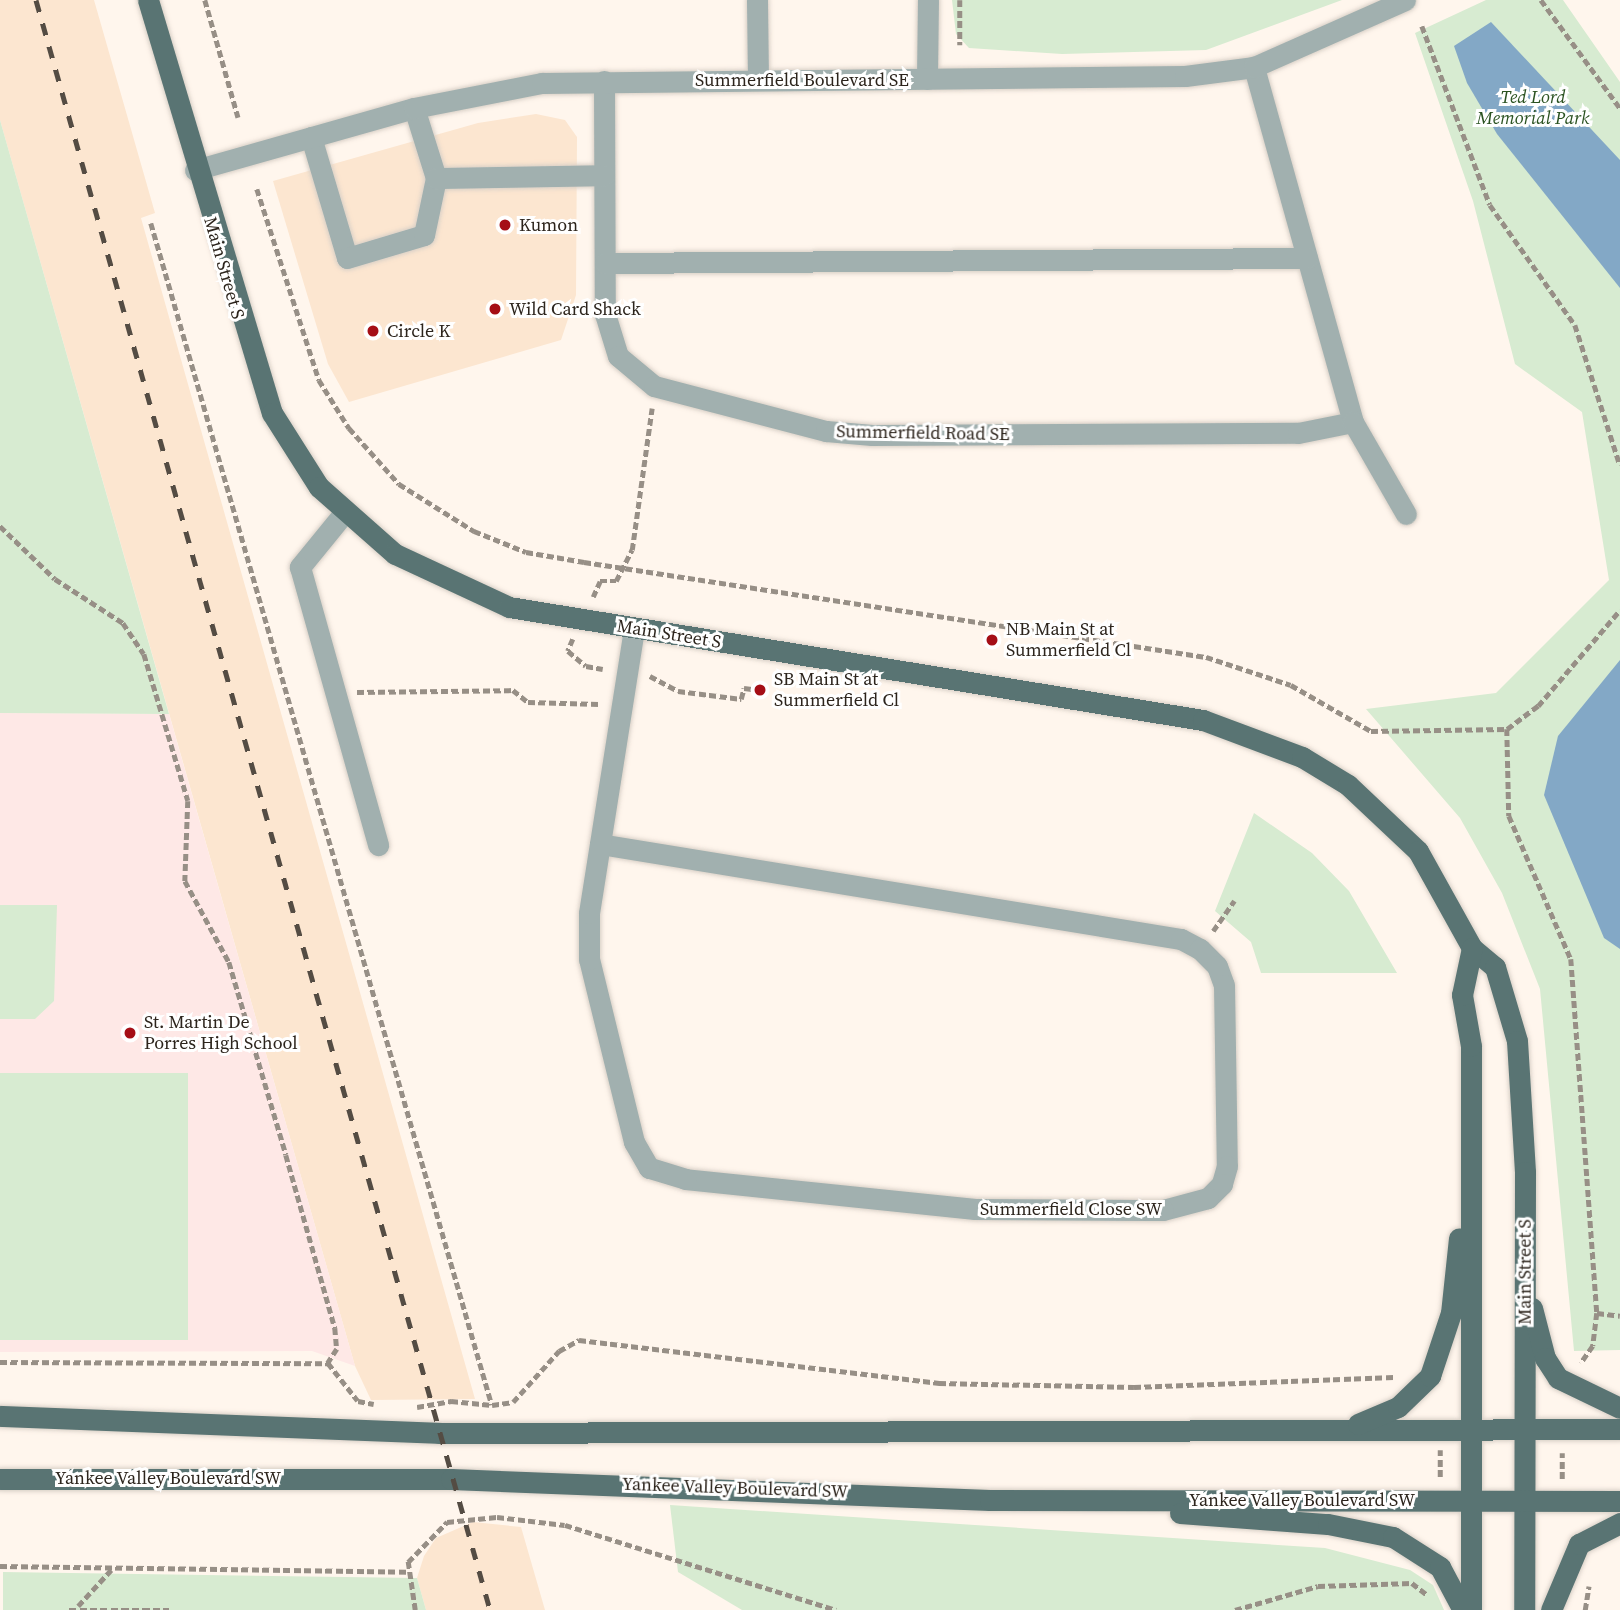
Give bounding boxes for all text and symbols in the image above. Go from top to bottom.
street label: Summerfield Boulevard SE [695,69,909,91]
park label: Ted Lord Memorial Park [1477,87,1589,130]
street label: Main Street S [199,214,249,322]
place label: Kumon [519,214,578,236]
marker: Kumon [497,217,513,233]
place label: Wild Card Shack [509,298,641,320]
marker: Wild Card Shack [487,301,503,317]
place label: Circle K [387,320,450,342]
marker: Circle K [365,323,381,339]
street label: Summerfield Road SE [836,421,1010,445]
street label: Main Street S [615,615,723,653]
place label: NB Main St at Summerfield Cl [1006,619,1131,662]
marker: NB Main St at Summerfield Cl [984,632,1000,648]
place label: SB Main St at Summerfield Cl [774,669,899,712]
marker: SB Main St at Summerfield Cl [752,682,768,698]
place label: St. Martin De Porres High School [144,1012,298,1054]
marker: St. Martin De Porres High School [122,1025,138,1041]
street label: Summerfield Close SW [980,1198,1162,1220]
street label: Main Street S [1514,1219,1536,1325]
street label: Yankee Valley Boulevard SW [55,1467,281,1489]
street label: Yankee Valley Boulevard SW [621,1473,849,1503]
street label: Yankee Valley Boulevard SW [1189,1489,1415,1511]

